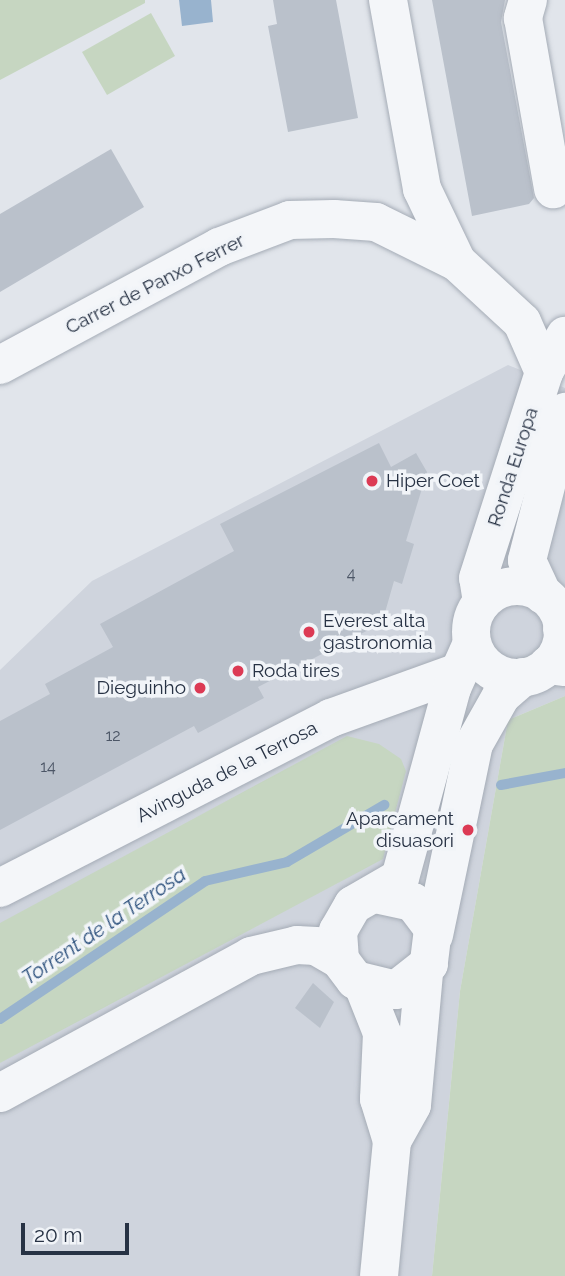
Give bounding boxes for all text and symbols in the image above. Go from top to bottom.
street label: Carrer de Panxo Ferrer [62,229,248,339]
street label: Ronda Europa [483,405,543,529]
place label: Hiper Coet [386,470,480,492]
marker: Hiper Coet [364,473,380,489]
house number: 4 [347,564,355,584]
place label: Everest alta gastronomia [323,610,433,654]
marker: Everest alta gastronomia [301,624,317,640]
place label: Roda tires [252,660,340,682]
marker: Roda tires [230,663,246,679]
place label: Dieguinho [96,677,186,699]
marker: Dieguinho [192,680,208,696]
street label: Avinguda de la Terrosa [133,716,321,828]
house number: 12 [105,726,121,746]
house number: 14 [40,757,56,777]
place label: Aparcament disuasori [346,808,454,852]
marker: Aparcament disuasori [460,822,476,838]
water label: Torrent de la Terrosa [17,862,191,990]
scale bar [24,1210,133,1254]
text: 20 m [34,1222,82,1247]

